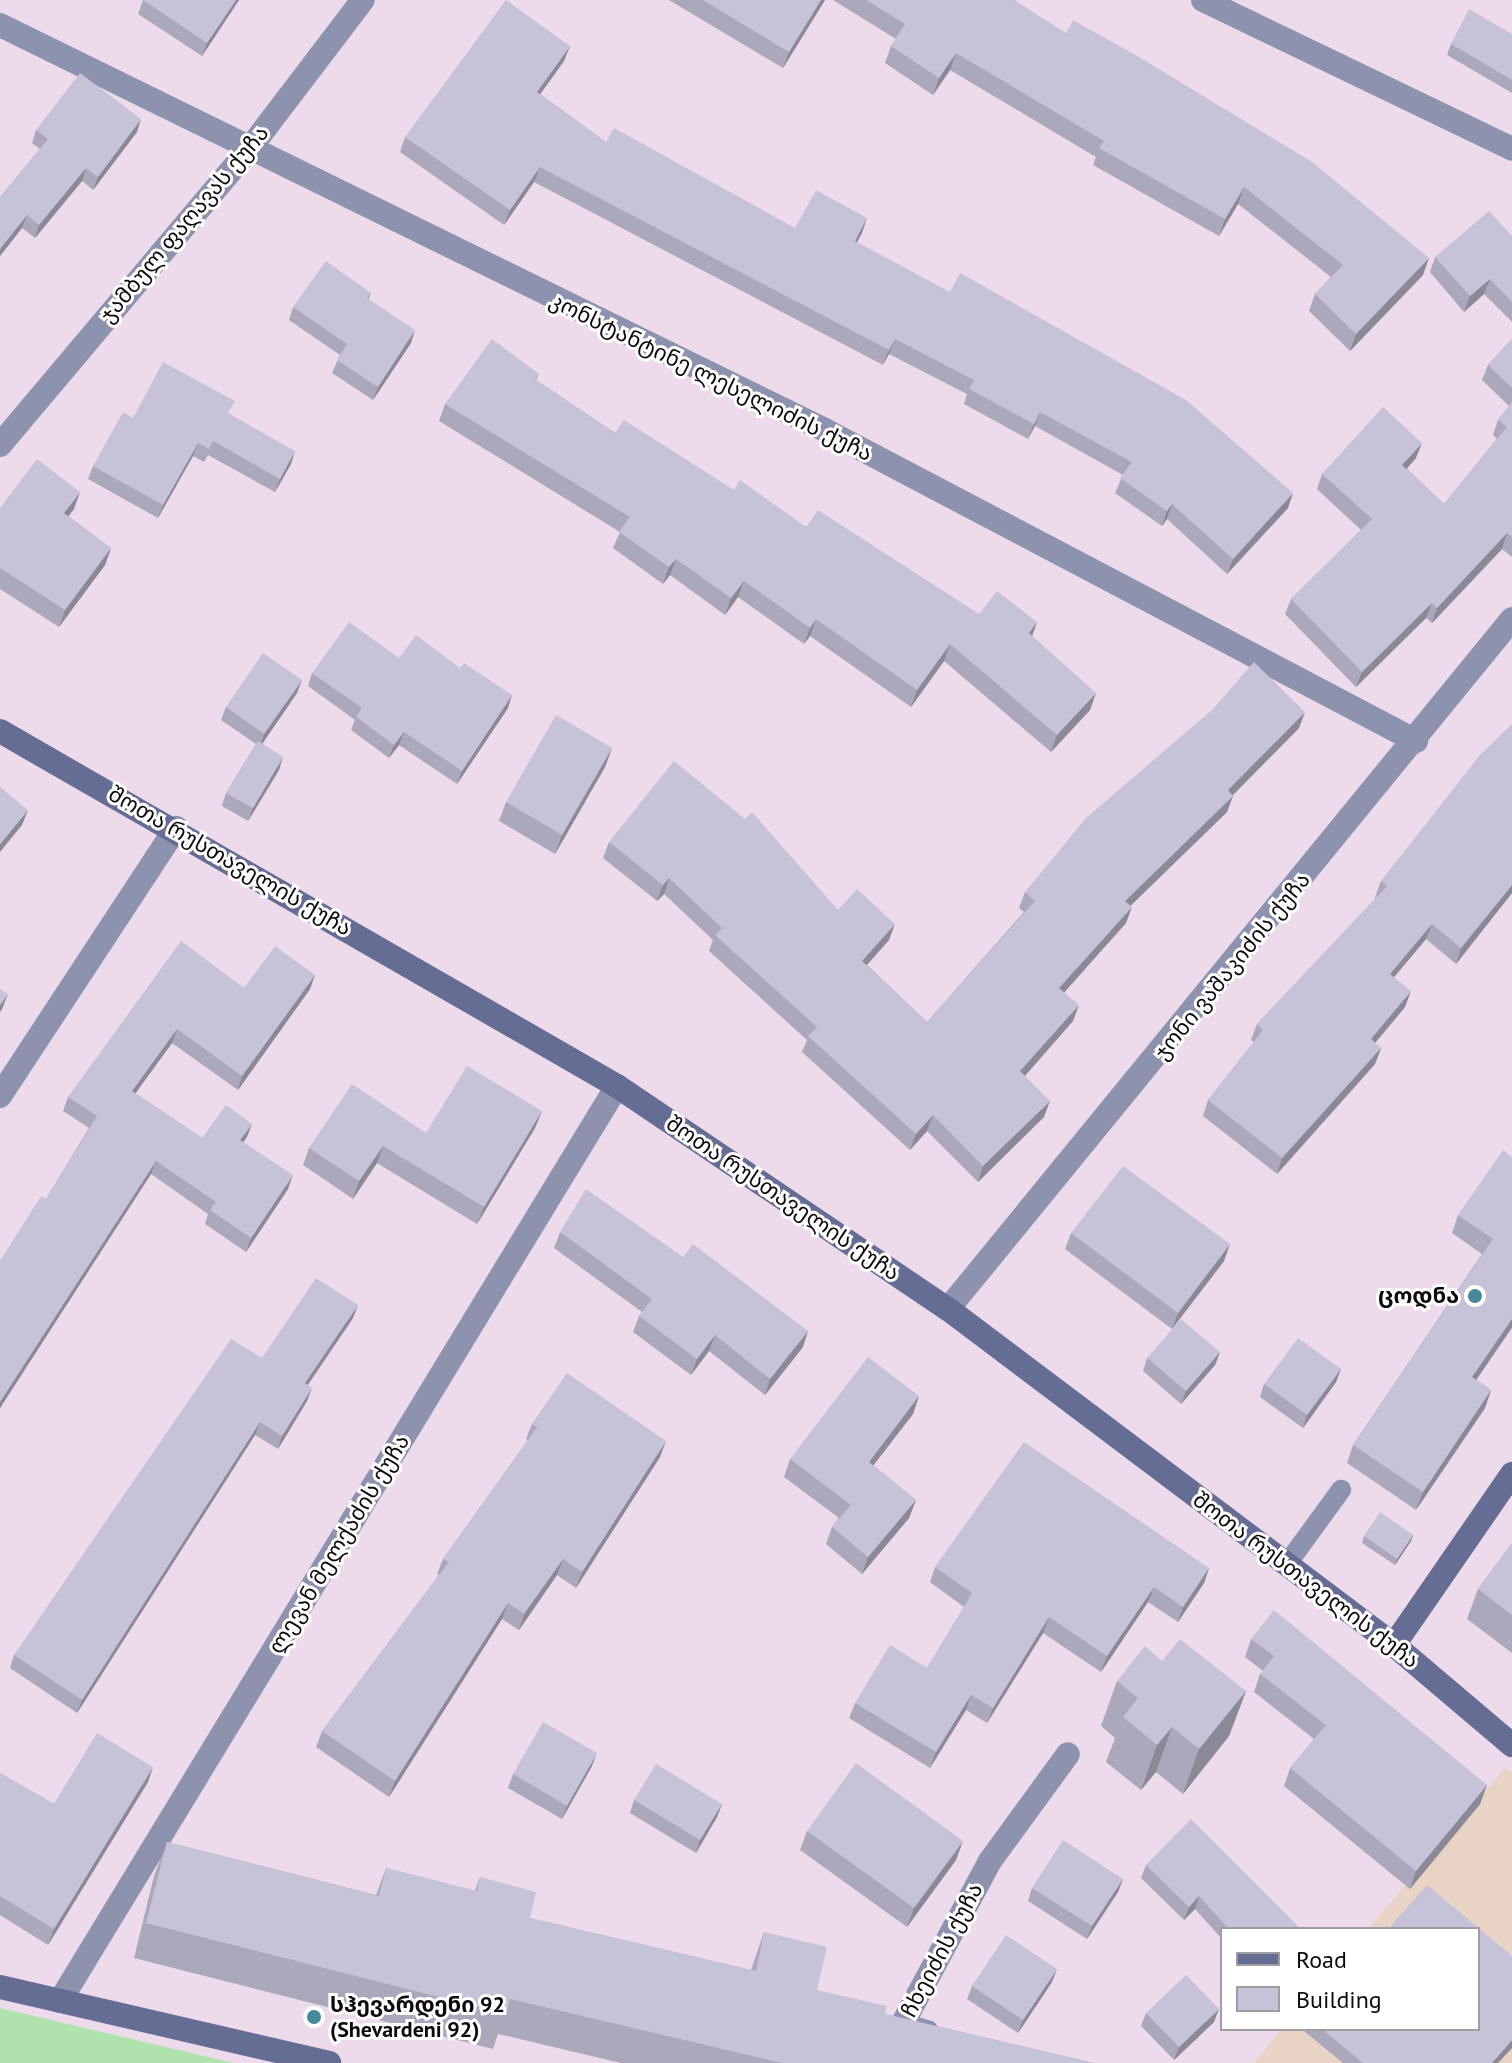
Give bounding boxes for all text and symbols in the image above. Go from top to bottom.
street label: ჯამბულ ფაღავას ქუჩა [94,120,274,328]
street label: კონსტანტინე ლესელიძის ქუჩა [545,287,877,467]
street label: შოთა რუსთაველის ქუჩა [104,781,356,941]
street label: ჯონი ვაშაკიძის ქუჩა [1148,867,1316,1065]
street label: შოთა რუსთაველის ქუჩა [661,1110,905,1286]
place label: ცოდნა [1378,1283,1459,1309]
marker: ცოდნა [1466,1287,1484,1305]
street label: ლევან მელქაძის ქუჩა [263,1429,415,1659]
street label: შოთა რუსთაველის ქუჩა [1188,1486,1424,1674]
street label: ჩხეიძის ქუჩა [896,1878,988,2022]
legend [1220,1927,1480,2031]
text: Road [1296,1944,1347,1975]
text: Building [1296,1984,1382,2015]
place label: სჰევარდენი 92 (Shevardeni 92) [330,1991,505,2042]
marker: სჰევარდენი 92 (Shevardeni 92) [305,2008,323,2026]

